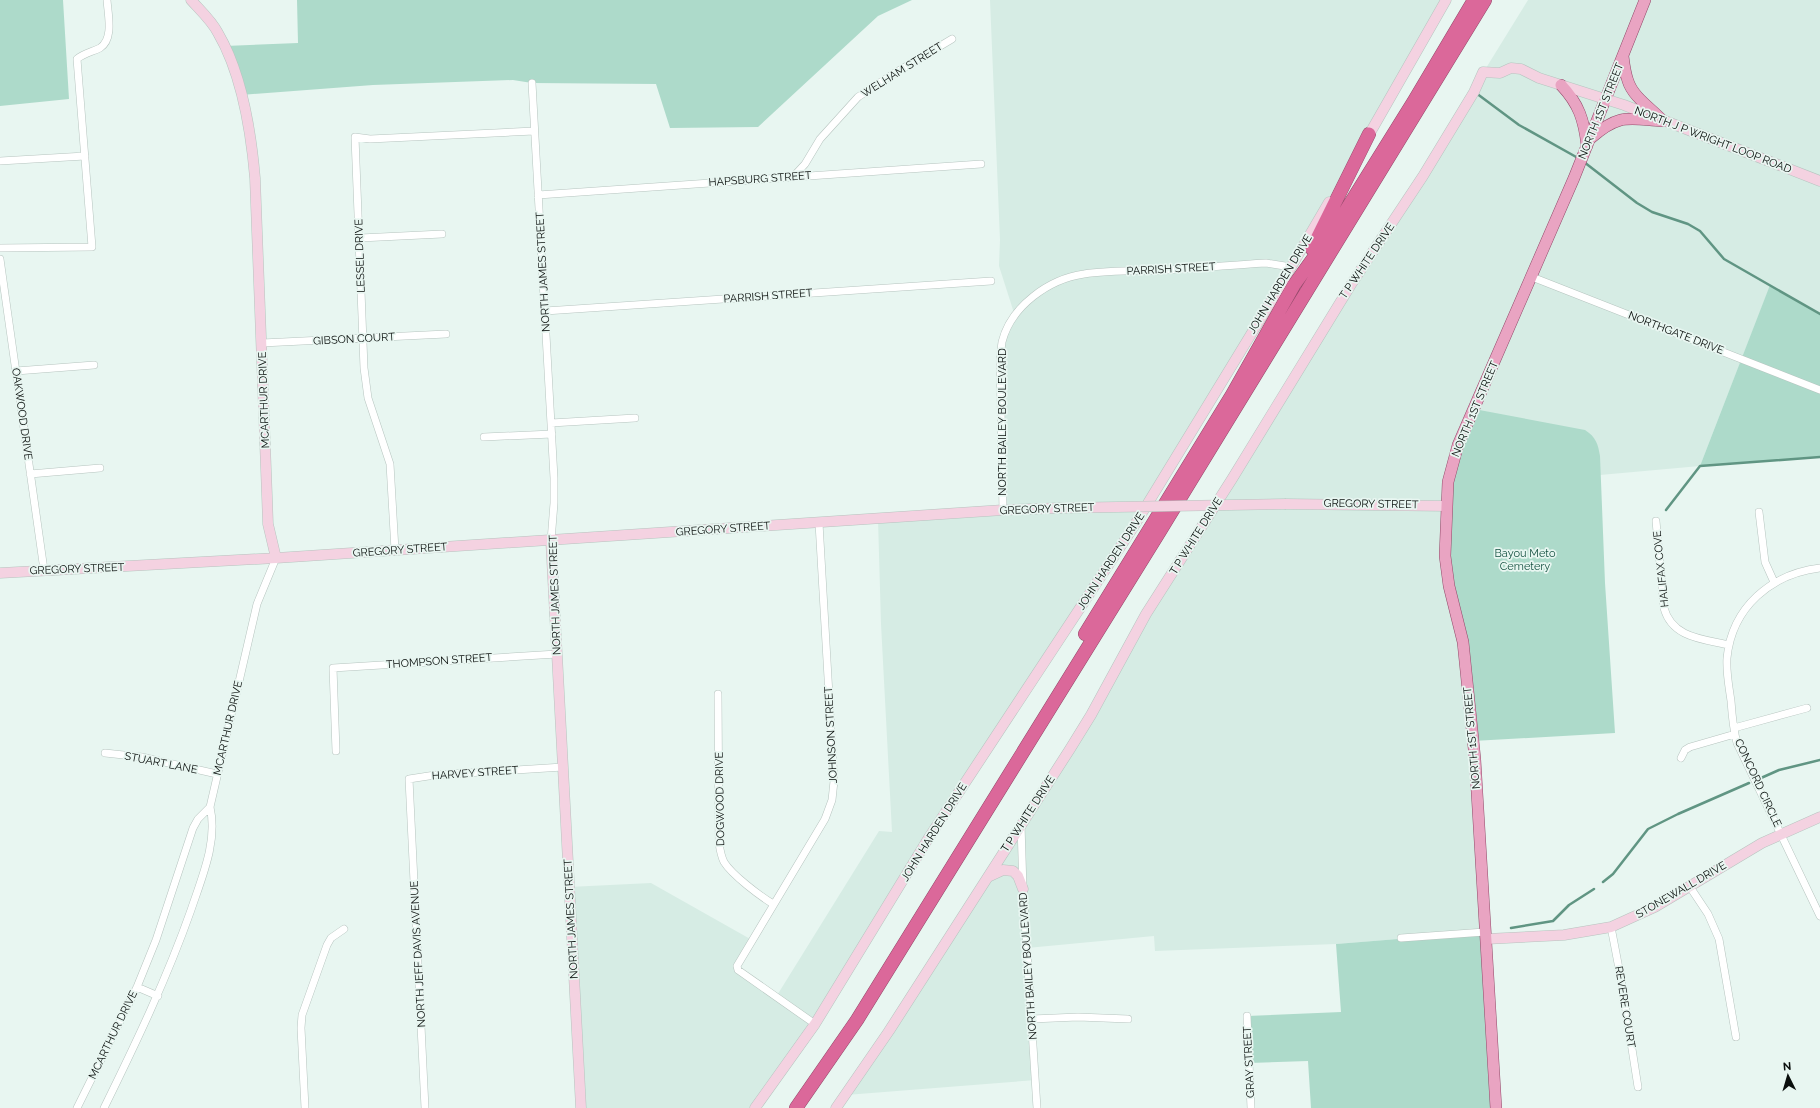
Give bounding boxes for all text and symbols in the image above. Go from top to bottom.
street label: WELHAM STREET [859,40,945,100]
street label: NORTH 1ST STREET [1576,61,1626,161]
street label: NORTH J P WRIGHT LOOP ROAD [1633,104,1794,176]
street label: HAPSBURG STREET [708,169,812,189]
street label: NORTH JAMES STREET [533,211,553,332]
street label: LESSEL DRIVE [352,219,368,293]
street label: T P WHITE DRIVE [1337,220,1397,301]
street label: JOHN HARDEN DRIVE [1245,232,1315,336]
street label: PARRISH STREET [1126,260,1216,278]
street label: PARRISH STREET [723,286,813,306]
street label: NORTHGATE DRIVE [1626,309,1726,357]
street label: GIBSON COURT [313,330,396,348]
street label: NORTH BAILEY BOULEVARD [996,348,1009,496]
street label: MCARTHUR DRIVE [256,351,272,449]
street label: NORTH 1ST STREET [1449,359,1501,459]
street label: OAKWOOD DRIVE [9,367,35,461]
street label: T P WHITE DRIVE [1167,495,1225,577]
street label: GREGORY STREET [1323,497,1419,511]
street label: GREGORY STREET [999,501,1095,517]
street label: JOHN HARDEN DRIVE [1075,510,1148,612]
street label: GREGORY STREET [675,519,771,539]
street label: HALIFAX COVE [1650,530,1671,608]
street label: NORTH JAMES STREET [546,534,564,655]
street label: GREGORY STREET [352,540,448,560]
park label: Bayou Meto Cemetery [1495,547,1556,573]
street label: GREGORY STREET [29,561,125,577]
street label: THOMPSON STREET [385,651,493,671]
street label: MCARTHUR DRIVE [211,679,245,777]
street label: JOHNSON STREET [822,686,840,784]
street label: NORTH 1ST STREET [1461,686,1483,790]
street label: CONCORD CIRCLE [1732,737,1784,829]
street label: STUART LANE [123,750,199,777]
street label: DOGWOOD DRIVE [713,752,727,846]
street label: HARVEY STREET [431,763,519,783]
street label: T P WHITE DRIVE [998,773,1058,855]
street label: JOHN HARDEN DRIVE [898,780,970,884]
street label: NORTH JAMES STREET [561,858,581,979]
street label: STONEWALL DRIVE [1634,859,1729,921]
street label: NORTH JEFF DAVIS AVENUE [408,880,428,1028]
street label: NORTH BAILEY BOULEVARD [1016,892,1040,1040]
street label: REVERE COURT [1612,965,1638,1049]
street label: MCARTHUR DRIVE [86,988,140,1081]
street label: GRAY STREET [1241,1026,1257,1098]
north arrow [1768,1056,1808,1096]
text: N [1782,1060,1792,1073]

